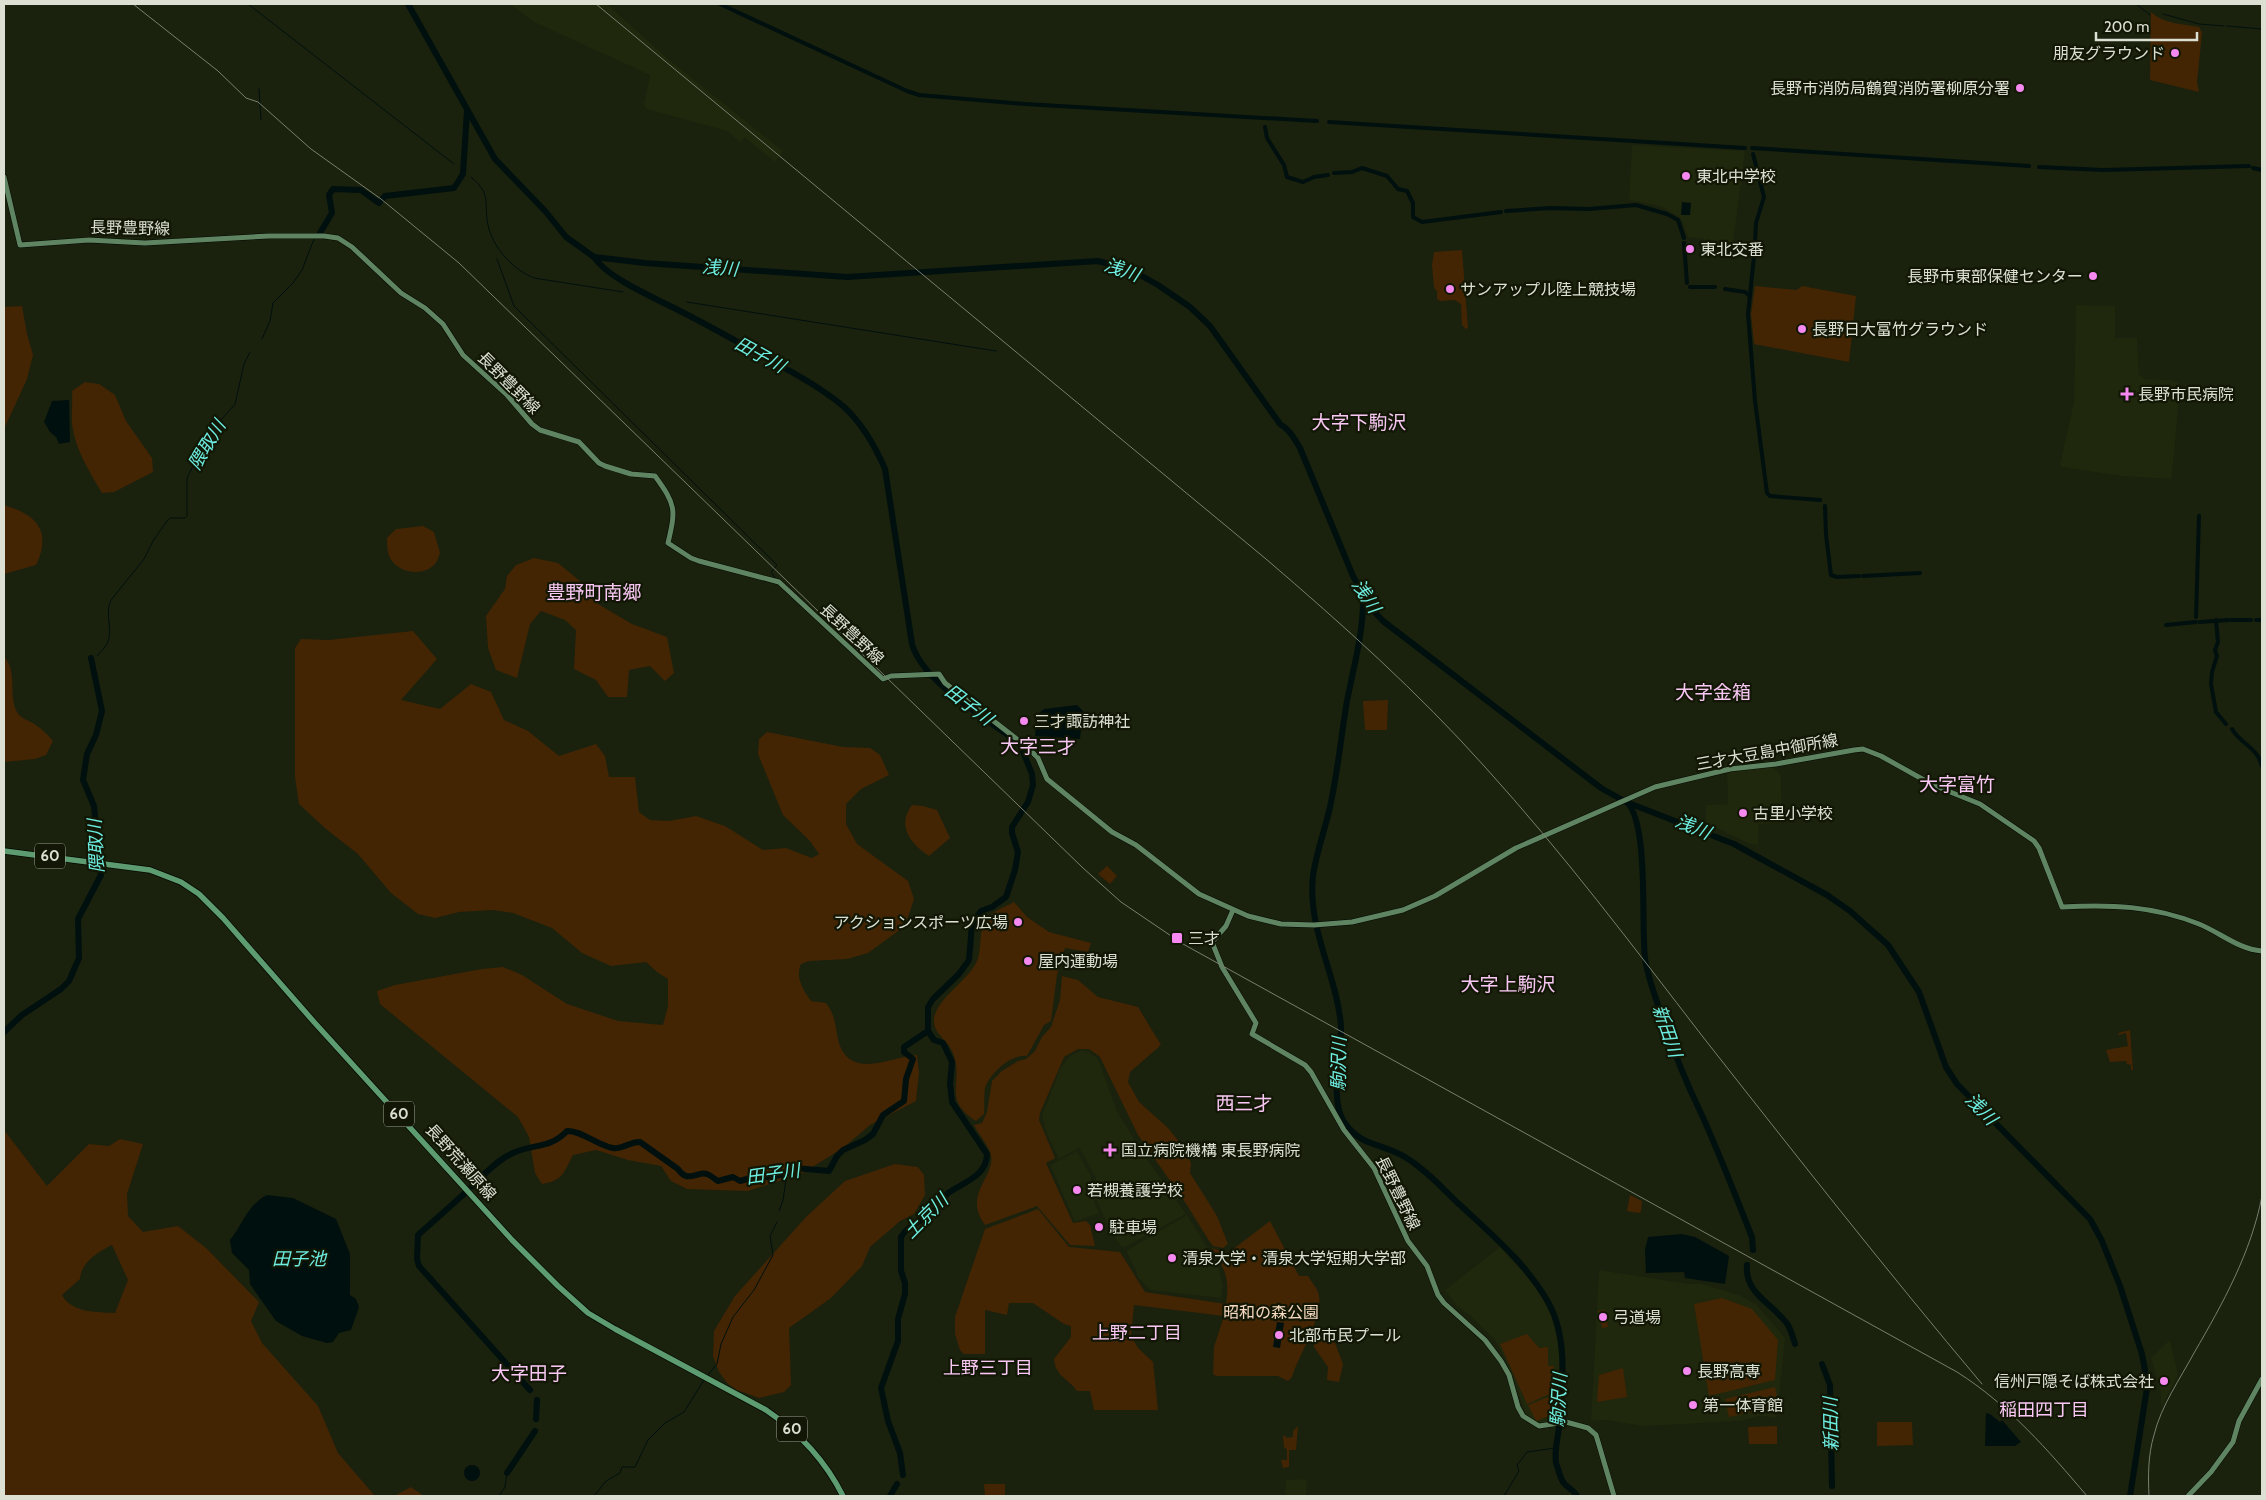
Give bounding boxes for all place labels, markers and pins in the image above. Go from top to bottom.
place label: 朋友グラウンド [2053,44,2165,63]
marker: 朋友グラウンド [2169,47,2181,59]
place label: 長野市消防局鶴賀消防署柳原分署 [1770,79,2010,98]
marker: 長野市消防局鶴賀消防署柳原分署 [2014,82,2026,94]
place label: 東北中学校 [1696,167,1776,186]
marker: 東北中学校 [1680,170,1692,182]
place label: 東北交番 [1700,240,1764,259]
marker: 東北交番 [1684,243,1696,255]
place label: 長野市東部保健センター [1907,267,2083,286]
marker: 長野市東部保健センター [2087,270,2099,282]
place label: サンアップル陸上競技場 [1460,280,1636,299]
marker: サンアップル陸上競技場 [1444,283,1456,295]
place label: 長野日大富竹グラウンド [1812,320,1988,339]
marker: 長野日大富竹グラウンド [1796,323,1808,335]
place label: 長野市民病院 [2138,385,2234,404]
marker: 長野市民病院 [2120,387,2134,401]
place label: 三才諏訪神社 [1034,712,1130,731]
marker: 三才諏訪神社 [1018,715,1030,727]
place label: 古里小学校 [1753,804,1833,823]
marker: 古里小学校 [1737,807,1749,819]
place label: アクションスポーツ広場 [833,913,1008,932]
marker: アクションスポーツ広場 [1012,916,1024,928]
place label: 三才 [1188,929,1220,948]
marker: 三才 [1170,931,1184,945]
place label: 屋内運動場 [1038,952,1118,971]
marker: 屋内運動場 [1022,955,1034,967]
place label: 国立病院機構 東長野病院 [1121,1141,1301,1160]
marker: 国立病院機構 東長野病院 [1103,1143,1117,1157]
place label: 若槻養護学校 [1087,1181,1183,1200]
marker: 若槻養護学校 [1071,1184,1083,1196]
place label: 駐車場 [1109,1218,1157,1237]
marker: 駐車場 [1093,1221,1105,1233]
place label: 清泉大学・清泉大学短期大学部 [1182,1249,1406,1268]
marker: 清泉大学・清泉大学短期大学部 [1166,1252,1178,1264]
place label: 弓道場 [1613,1308,1661,1327]
marker: 弓道場 [1597,1311,1609,1323]
place label: 北部市民プール [1289,1326,1401,1345]
marker: 北部市民プール [1273,1329,1285,1341]
place label: 長野高専 [1697,1362,1761,1381]
marker: 長野高専 [1681,1365,1693,1377]
place label: 信州戸隠そば株式会社 [1994,1372,2154,1391]
marker: 信州戸隠そば株式会社 [2158,1375,2170,1387]
place label: 第一体育館 [1703,1396,1783,1415]
marker: 第一体育館 [1687,1399,1699,1411]

